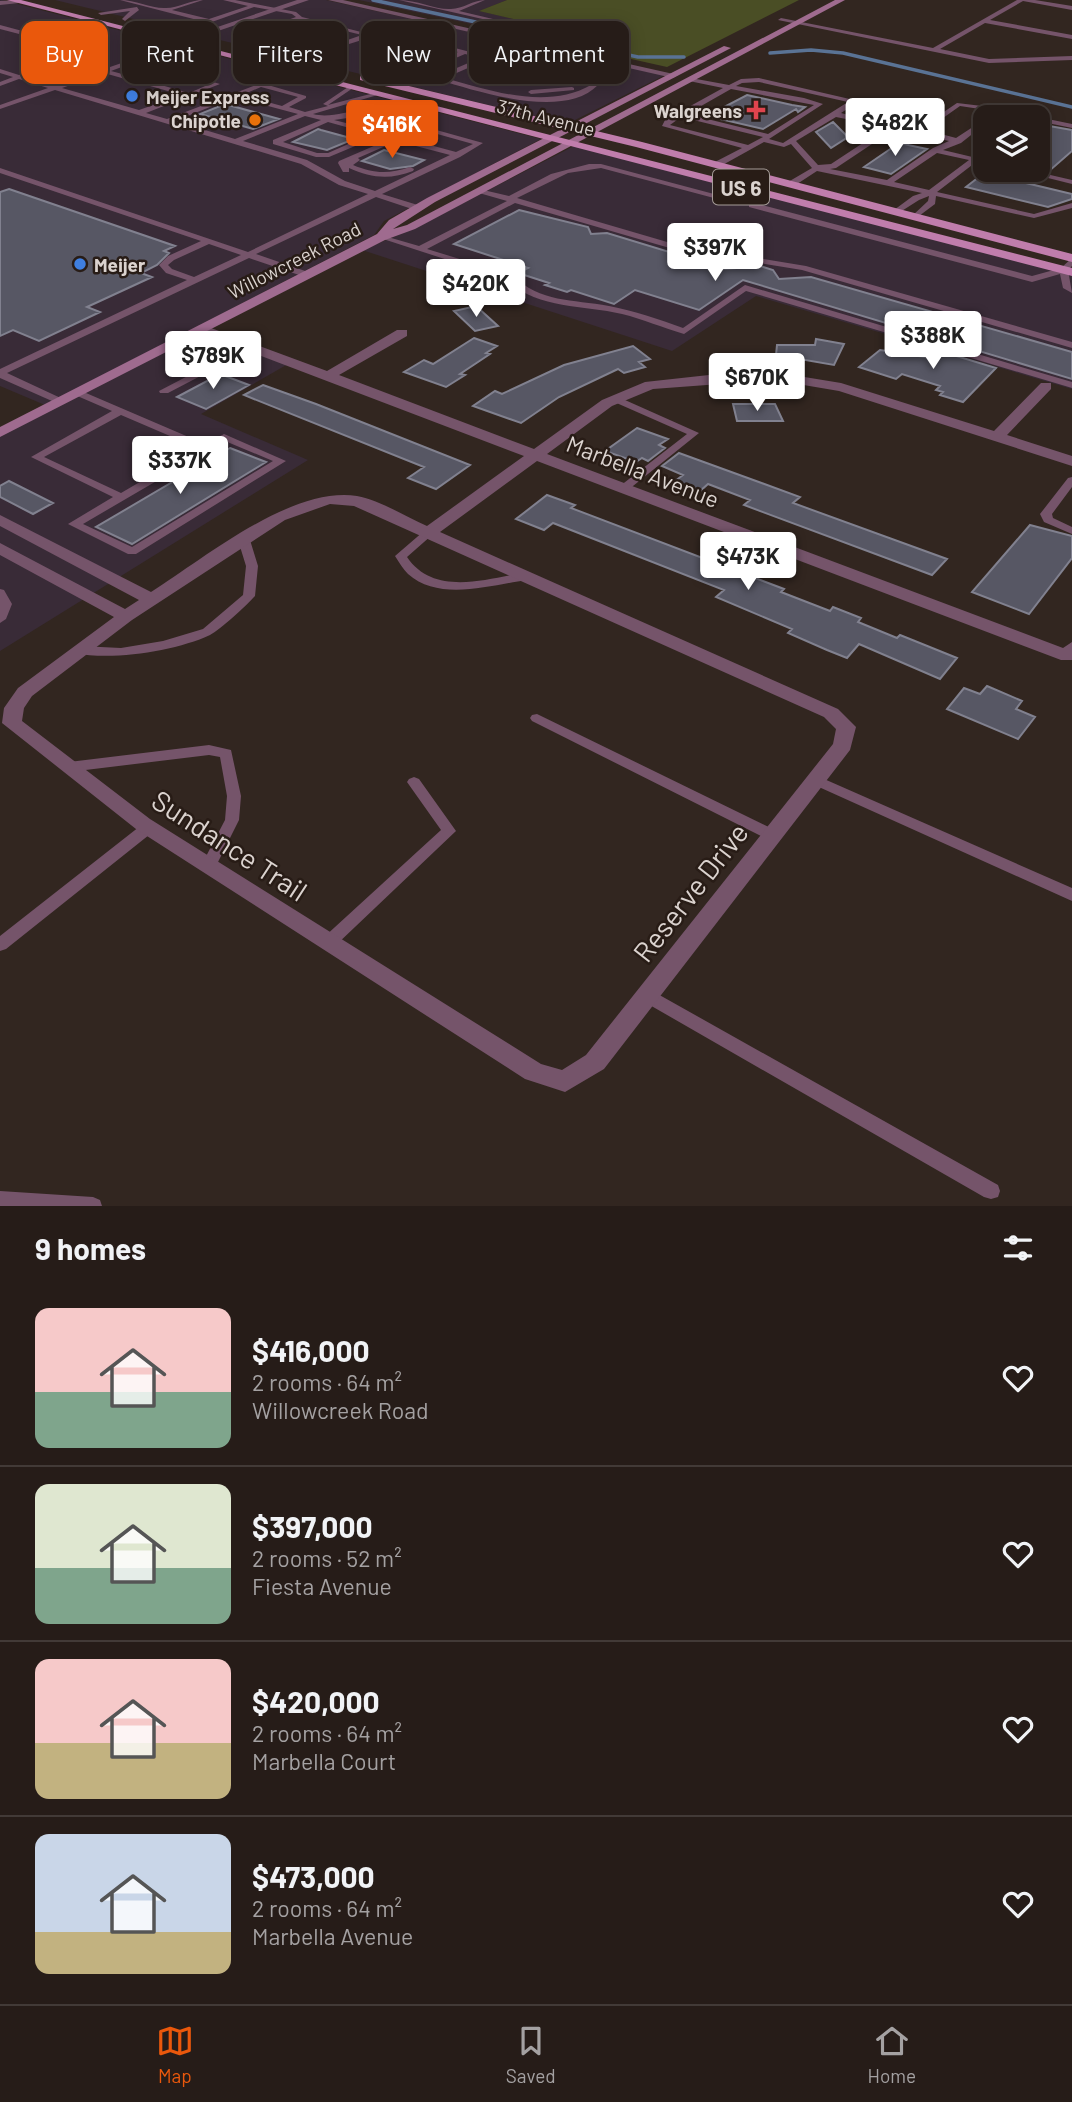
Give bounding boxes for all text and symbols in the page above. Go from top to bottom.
chip: Buy [21,21,108,84]
chip: Rent [122,21,219,84]
chip: Filters [233,21,347,84]
chip: New [361,21,455,84]
chip: Apartment [469,21,629,84]
place label: Meijer Express [146,85,269,108]
marker: Meijer Express [124,88,140,104]
street label: 37th Avenue [495,94,597,140]
place label: Walgreens [654,99,742,122]
pin: $482K [846,99,944,158]
pin: $416K [343,100,441,160]
marker: Walgreens [748,102,764,118]
map controls [973,105,1050,182]
button: layers [973,105,1050,182]
text: $482K [862,107,928,135]
place label: Chipotle [171,109,241,132]
text: $416K [362,109,422,137]
marker: Chipotle [247,112,263,128]
road number: US 6 [713,170,769,204]
street label: Willowcreek Road [224,217,364,303]
pin: $397K [666,224,764,283]
text: $397K [683,232,747,260]
place label: Meijer [94,253,146,276]
marker: Meijer [72,256,88,272]
pin: $420K [427,260,525,319]
text: $420K [442,268,510,296]
pin: $388K [884,312,982,371]
text: $388K [901,320,965,348]
pin: $789K [164,332,262,391]
text: $789K [181,340,245,368]
pin: $670K [708,354,806,413]
text: $670K [725,362,789,390]
street label: Marbella Avenue [563,429,723,513]
pin: $337K [131,436,229,496]
text: $337K [148,445,212,473]
pin: $473K [699,532,797,592]
text: $473K [716,541,780,569]
street label: Sundance Trail [146,782,314,908]
street label: Reserve Drive [625,816,755,968]
icon: filters [999,1229,1037,1267]
text: 9 homes [35,1230,146,1266]
text: $416,000 [252,1332,370,1368]
icon: home [91,1336,175,1420]
icon: heart [999,1359,1037,1397]
text: 2 rooms · 64 m² [252,1368,402,1396]
text: Willowcreek Road [252,1396,429,1424]
text: $397,000 [252,1508,373,1544]
icon: home [91,1512,175,1596]
icon: heart [999,1535,1037,1573]
text: 2 rooms · 52 m² [252,1544,402,1572]
text: Fiesta Avenue [252,1572,392,1600]
text: $420,000 [252,1683,380,1719]
icon: home [91,1687,175,1771]
icon: heart [999,1710,1037,1748]
text: 2 rooms · 64 m² [252,1719,402,1747]
text: Marbella Court [252,1747,396,1775]
text: $473,000 [252,1858,375,1894]
icon: home [91,1862,175,1946]
icon: heart [999,1885,1037,1923]
text: 2 rooms · 64 m² [252,1894,402,1922]
text: Marbella Avenue [252,1922,413,1950]
tab: Map [156,2022,194,2087]
tab: Saved [506,2022,556,2087]
tab: Home [868,2022,916,2087]

